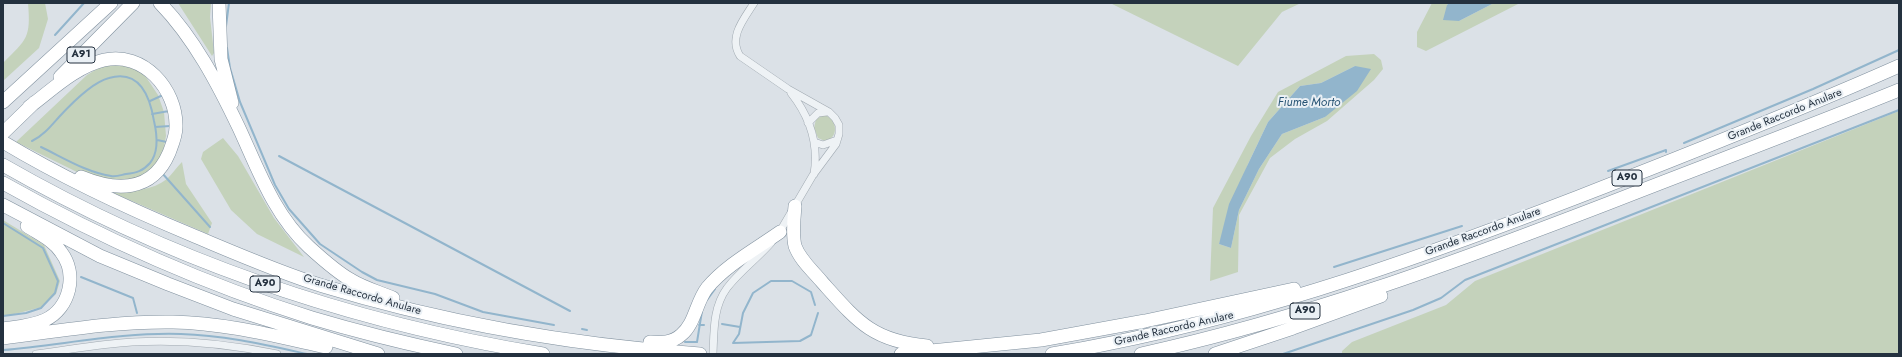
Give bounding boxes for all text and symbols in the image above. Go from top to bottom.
road number: A91 [67,47,95,63]
street label: Grande Raccordo Anulare [1726,86,1844,144]
water label: Fiume Morto [1278,96,1340,110]
road number: A90 [1612,170,1642,186]
street label: Grande Raccordo Anulare [1424,205,1542,259]
street label: Grande Raccordo Anulare [302,272,422,318]
road number: A90 [250,276,280,292]
road number: A90 [1290,303,1320,319]
street label: Grande Raccordo Anulare [1113,309,1235,349]

